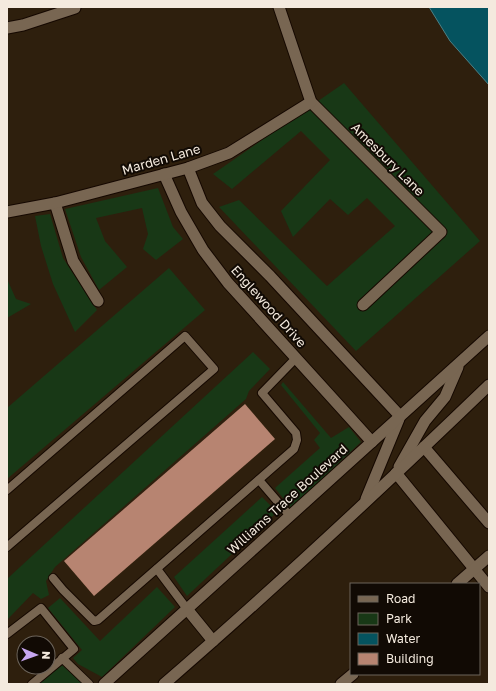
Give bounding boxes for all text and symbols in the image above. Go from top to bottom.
street label: Amesbury Lane [348,119,428,199]
street label: Marden Lane [120,140,202,178]
street label: Englewood Drive [228,262,310,350]
street label: Williams Trace Boulevard [223,441,351,557]
legend [350,583,480,675]
text: Road [386,591,415,606]
text: Park [386,611,412,626]
text: Water [386,631,420,646]
north arrow [16,635,56,675]
text: N [40,651,53,660]
text: Building [386,651,434,666]

